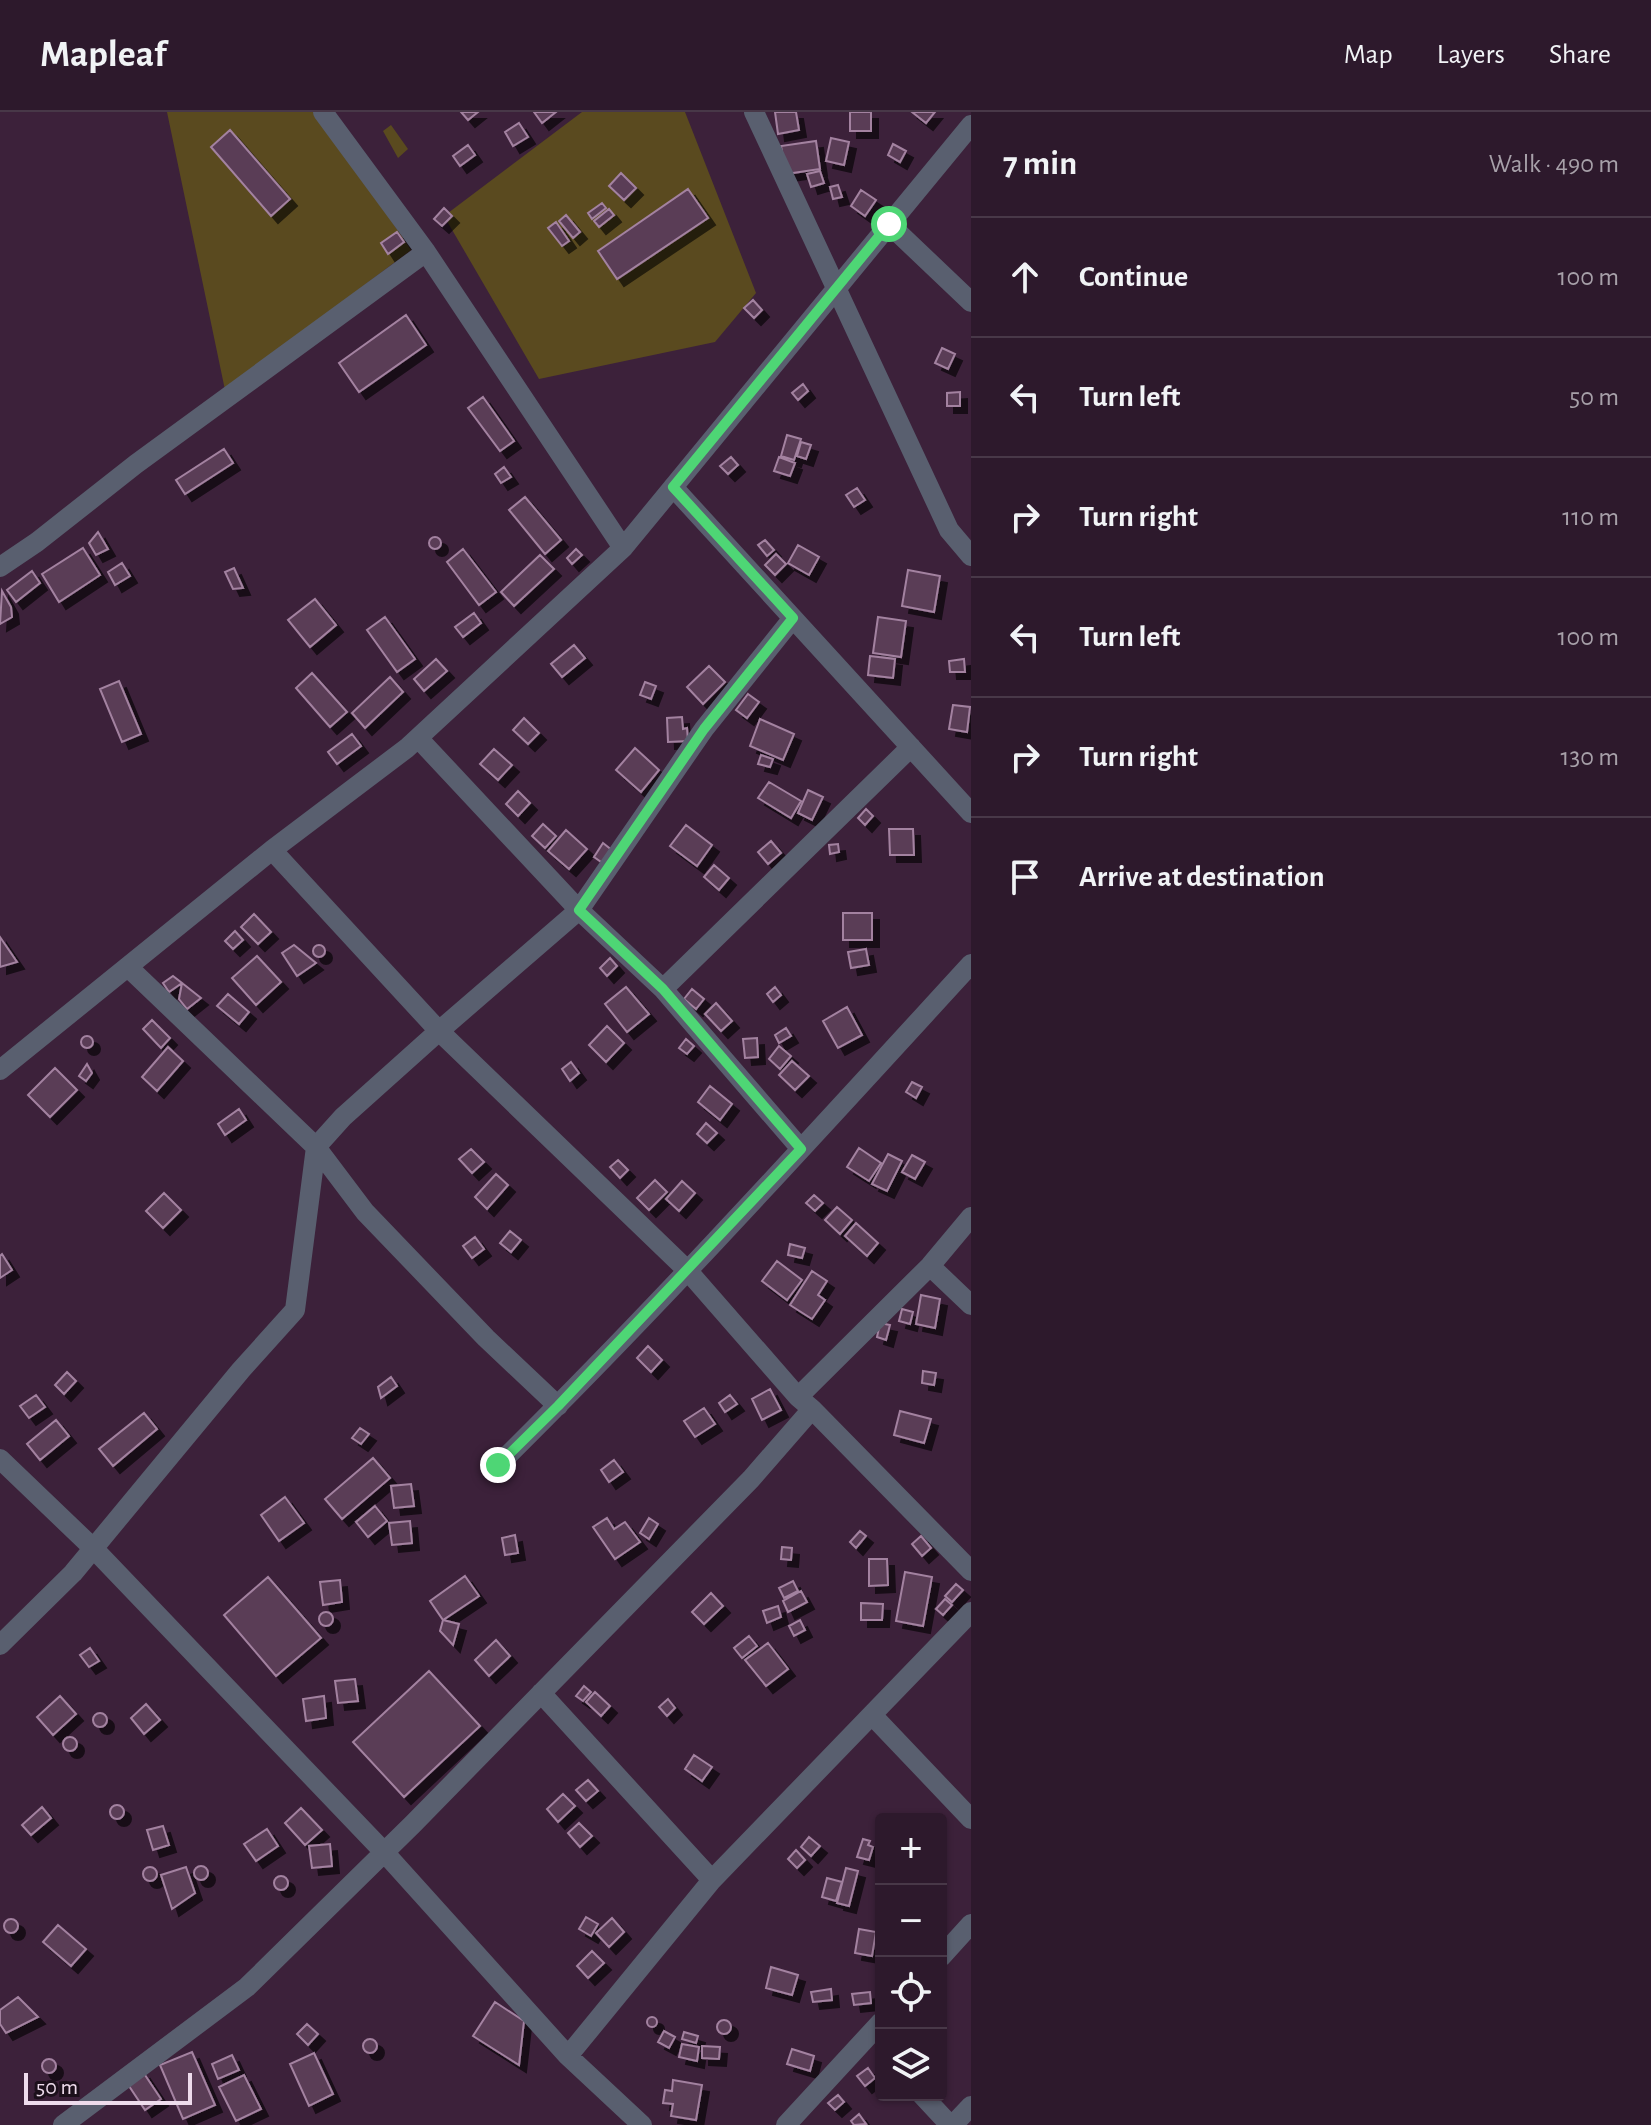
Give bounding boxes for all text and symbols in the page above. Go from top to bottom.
text: Mapleaf [40,36,166,74]
text: Map [1344,41,1393,69]
text: Layers [1437,41,1505,69]
text: Share [1549,41,1611,69]
text: 7 min [1003,147,1077,181]
text: Walk · 490 m [1489,151,1619,177]
route start [871,206,907,242]
icon: ahead [1003,255,1047,299]
text: Continue [1079,262,1188,292]
text: 100 m [1558,264,1619,290]
icon: left [1003,375,1047,419]
text: Turn left [1079,382,1180,412]
text: 50 m [1569,384,1619,410]
icon: right [1003,495,1047,539]
text: Turn right [1079,502,1198,532]
text: 110 m [1562,504,1619,530]
icon: left [1003,615,1047,659]
text: Turn left [1079,622,1180,652]
text: 100 m [1558,624,1619,650]
icon: right [1003,735,1047,779]
text: Turn right [1079,742,1198,772]
text: 130 m [1561,744,1619,770]
icon: arrive [1003,855,1047,899]
text: Arrive at destination [1079,862,1325,892]
route end [480,1447,516,1483]
map controls [875,1813,947,2101]
button: + [875,1813,947,1885]
button: − [875,1885,947,1957]
button: locate [875,1957,947,2029]
button: layers [875,2029,947,2101]
scale bar [24,2069,192,2105]
text: 50 m [36,2076,78,2098]

